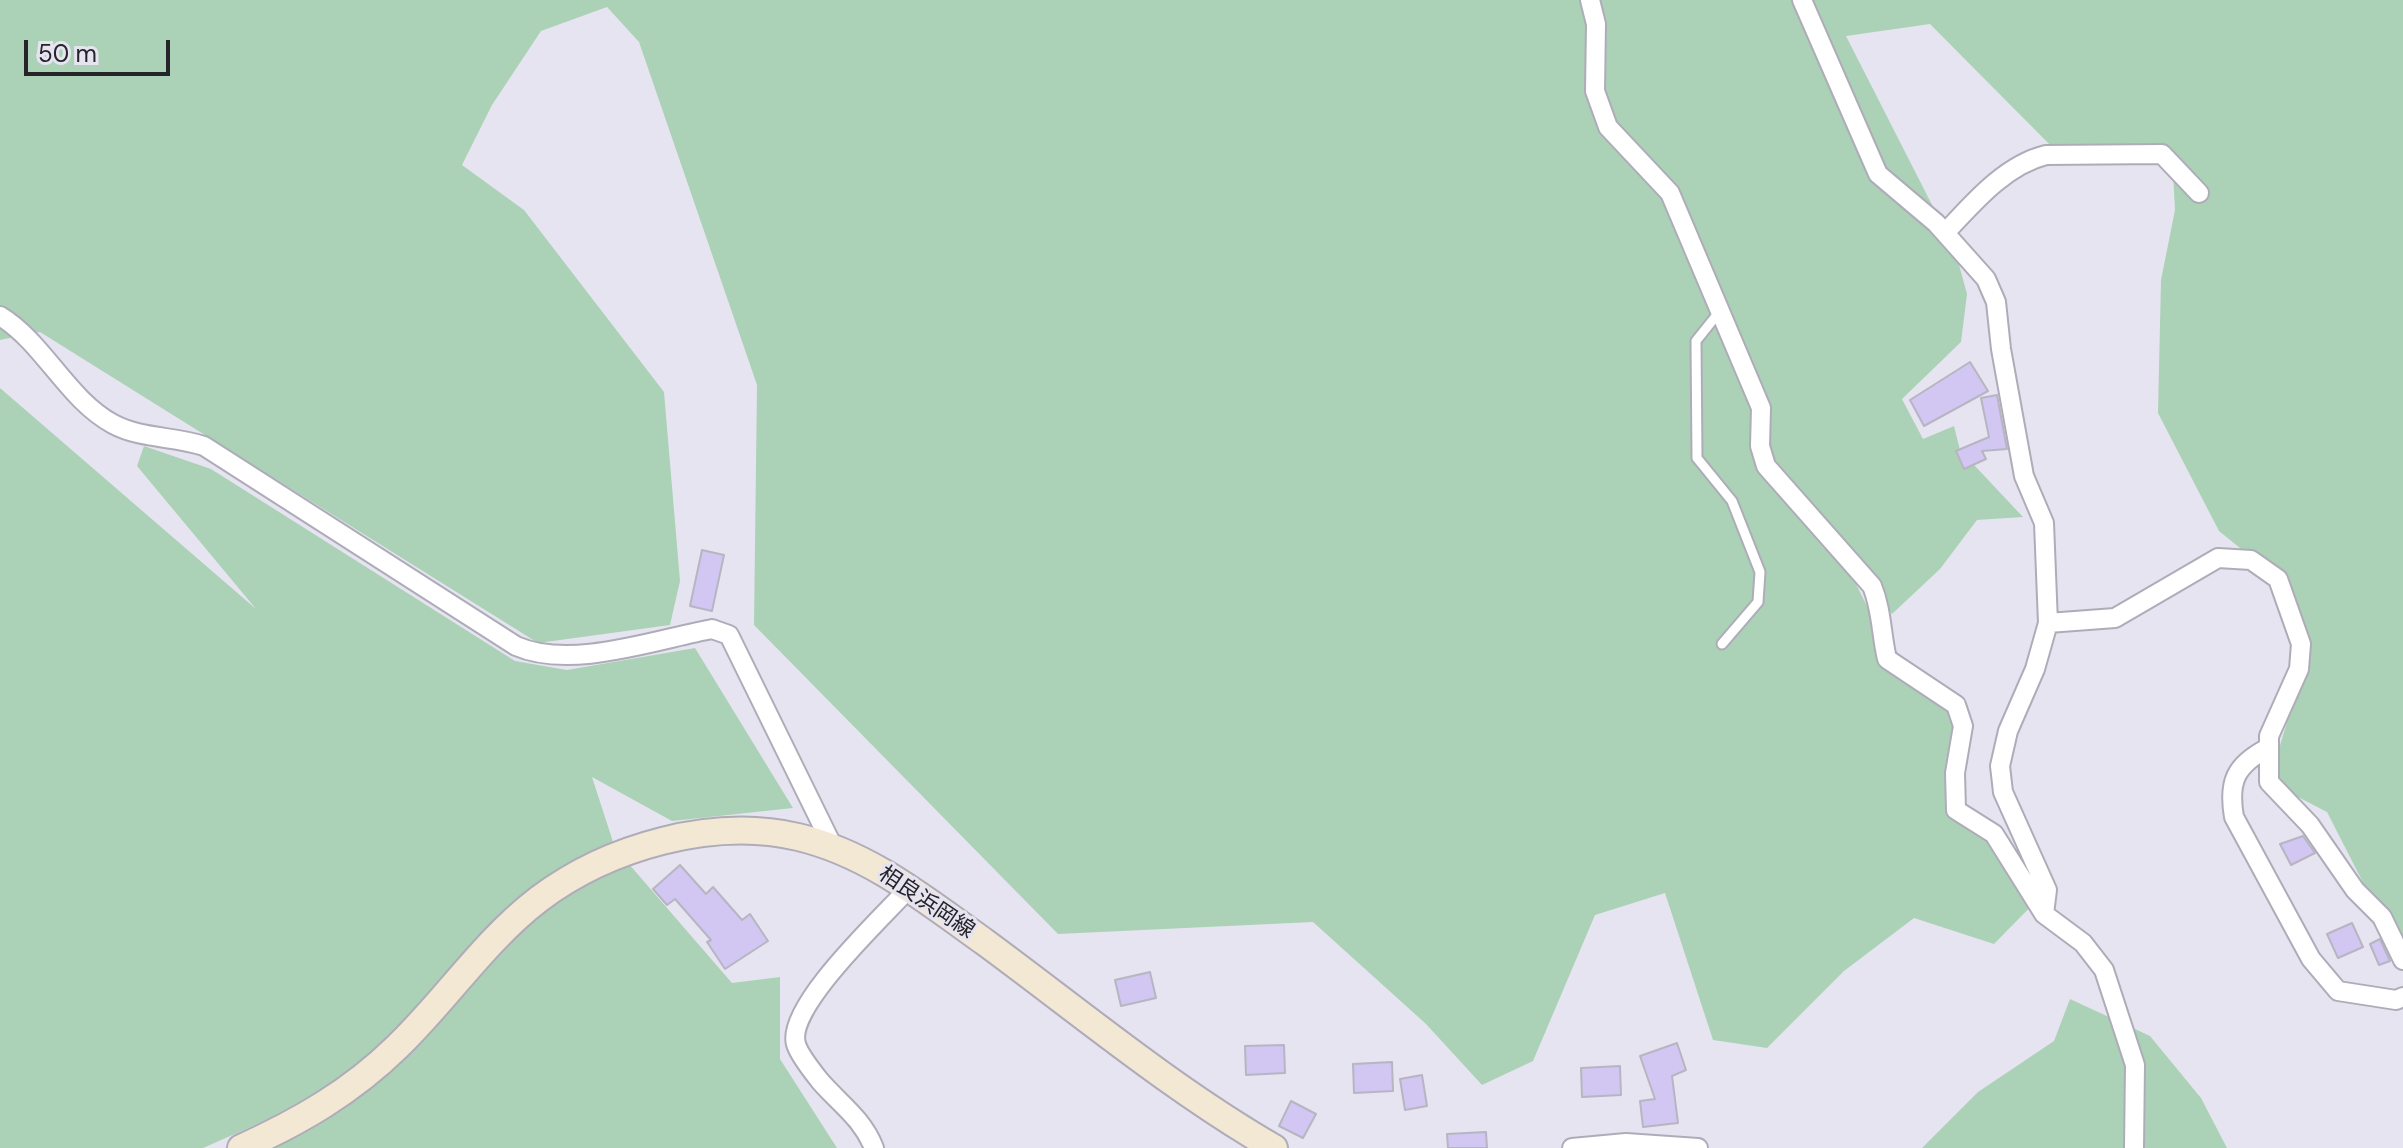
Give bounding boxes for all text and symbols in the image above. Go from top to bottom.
scale bar [28,24,174,74]
text: 50 m [38,38,97,69]
street label: 相良浜岡線 [873,861,979,945]

